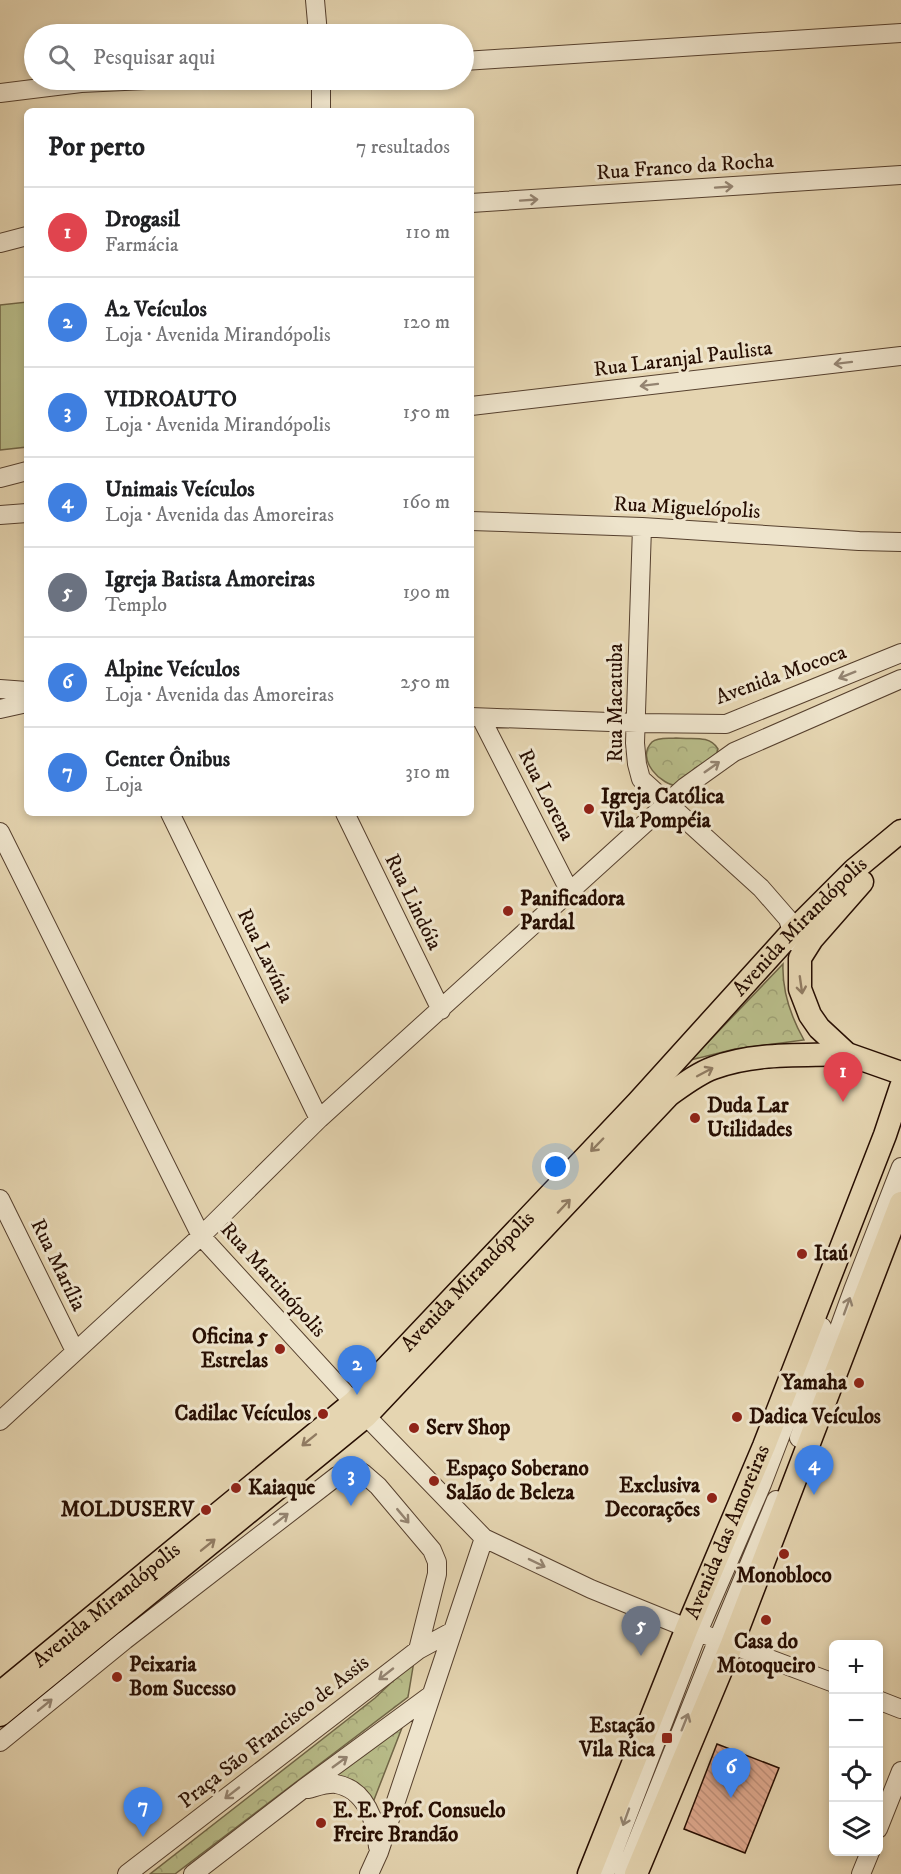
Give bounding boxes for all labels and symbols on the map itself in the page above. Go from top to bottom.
street label: Rua Franco da Rocha [595,148,775,186]
one-way arrow [713,181,733,192]
one-way arrow [519,194,539,205]
street label: Rua Laranjal Paulista [592,335,774,383]
one-way arrow [833,357,853,368]
one-way arrow [640,380,660,391]
street label: Rua Miguelópolis [613,491,761,525]
street label: Avenida Mococa [712,639,850,711]
street label: Rua Macatuba [603,643,629,763]
one-way arrow [838,670,857,681]
street label: Rua Lorena [512,745,580,845]
one-way arrow [703,761,719,773]
place label: Igreja Católica Vila Pompéia [600,784,725,834]
marker: Igreja Católica Vila Pompéia [582,802,596,816]
street label: Rua Lindóia [379,850,448,955]
street label: Avenida Mirandópolis [727,851,873,1002]
place label: Panificadora Pardal [520,886,626,936]
marker: Panificadora Pardal [501,904,515,918]
street label: Rua Lavínia [231,905,299,1007]
one-way arrow [795,975,806,994]
pin: 1 [824,1052,862,1102]
one-way arrow [696,1066,713,1078]
place label: Duda Lar Utilidades [707,1093,792,1143]
marker: Duda Lar Utilidades [688,1111,702,1125]
one-way arrow [590,1137,605,1152]
your location [541,1152,570,1181]
one-way arrow [557,1198,572,1213]
street label: Avenida Mirandópolis [395,1206,541,1357]
street label: Rua Marília [25,1215,92,1315]
street label: Rua Martinópolis [214,1217,332,1343]
place label: Itaú [814,1241,848,1267]
marker: Itaú [795,1247,809,1261]
one-way arrow [843,1297,854,1316]
place label: Oficina 5 Estrelas [192,1324,269,1374]
marker: Oficina 5 Estrelas [273,1342,287,1356]
pin: 2 [338,1346,376,1395]
place label: Yamaha [781,1370,848,1396]
marker: Yamaha [852,1376,866,1390]
place label: Cadilac Veículos [175,1401,311,1427]
place label: Dadica Veículos [749,1404,881,1430]
marker: Cadilac Veículos [316,1407,330,1421]
marker: Dadica Veículos [730,1410,744,1424]
place label: Serv Shop [426,1415,511,1441]
marker: Serv Shop [407,1421,421,1435]
one-way arrow [301,1433,317,1446]
street label: Avenida das Amoreiras [679,1441,776,1623]
pin: 4 [794,1446,834,1495]
pin: 3 [332,1456,370,1506]
place label: Espaço Soberano Salão de Beleza [446,1456,589,1506]
place label: Exclusiva Decorações [605,1473,701,1523]
marker: Espaço Soberano Salão de Beleza [427,1474,441,1488]
place label: Kaiaque [248,1475,316,1501]
marker: Kaiaque [229,1481,243,1495]
marker: Exclusiva Decorações [705,1491,719,1505]
place label: MOLDUSERV [61,1497,196,1523]
marker: MOLDUSERV [199,1503,213,1517]
one-way arrow [396,1508,410,1523]
one-way arrow [273,1513,289,1526]
street label: Avenida Mirandópolis [27,1537,186,1674]
one-way arrow [200,1539,216,1552]
marker: Monobloco [777,1547,791,1561]
one-way arrow [528,1558,546,1569]
place label: Monobloco [736,1563,832,1589]
pin: 5 [622,1606,660,1656]
marker: Casa do Motoqueiro [759,1613,773,1627]
place label: Casa do Motoqueiro [717,1629,815,1679]
street label: Praça São Francisco de Assis [174,1650,374,1814]
place label: Peixaria Bom Sucesso [129,1652,236,1702]
one-way arrow [379,1668,395,1681]
marker: Peixaria Bom Sucesso [110,1670,124,1684]
one-way arrow [37,1698,53,1711]
place label: Estação Vila Rica [578,1713,656,1763]
one-way arrow [680,1713,691,1732]
marker: Estação Vila Rica [660,1731,674,1745]
pin: 6 [712,1748,750,1798]
one-way arrow [332,1756,348,1768]
one-way arrow [224,1787,240,1800]
pin: 7 [124,1788,162,1837]
place label: E. E. Prof. Consuelo Freire Brandão [333,1798,505,1848]
one-way arrow [620,1807,631,1826]
marker: E. E. Prof. Consuelo Freire Brandão [314,1816,328,1830]

